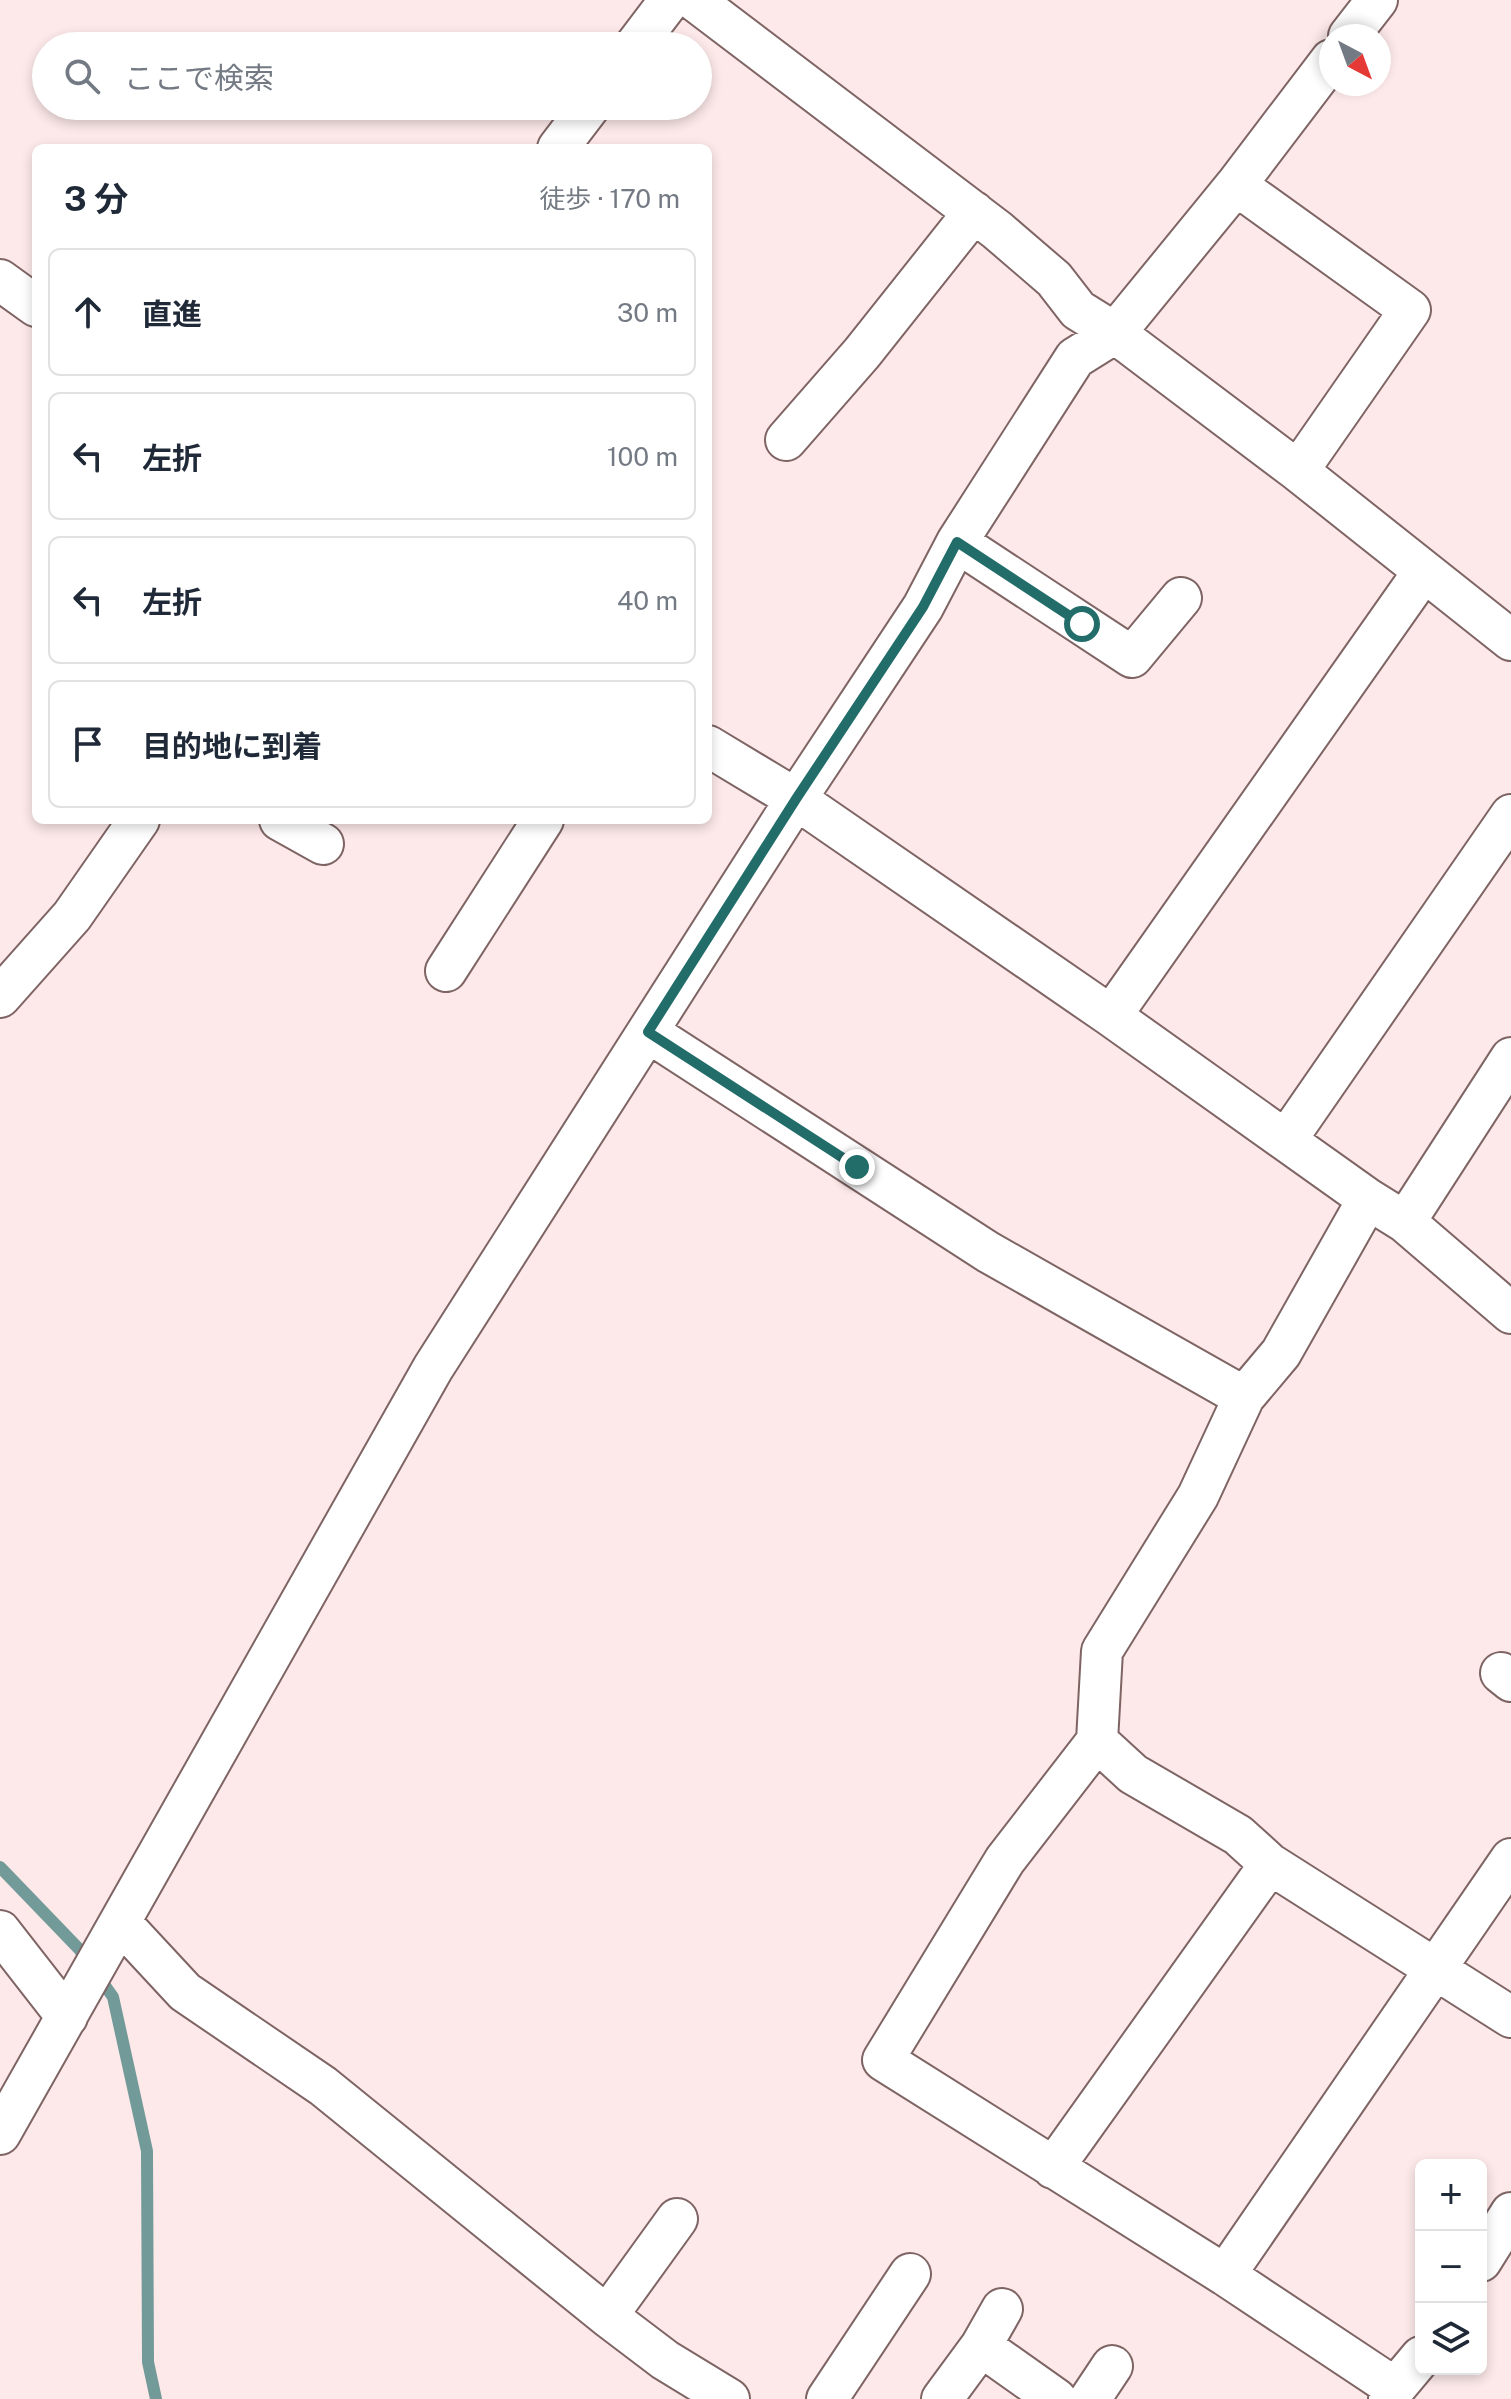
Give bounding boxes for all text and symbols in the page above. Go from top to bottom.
north arrow [1319,24,1391,96]
search box [32,32,712,120]
icon: search [60,54,104,98]
text: ここで検索 [124,60,274,96]
text: 3 分 [64,179,128,219]
text: 徒歩 · 170 m [539,183,680,214]
icon: ahead [66,290,110,334]
text: 直進 [142,296,202,332]
text: 30 m [617,297,678,328]
icon: left [66,434,110,478]
text: 左折 [142,440,202,476]
text: 100 m [607,441,678,472]
icon: left [66,578,110,622]
text: 左折 [142,584,202,620]
text: 40 m [617,585,678,616]
route start [1064,606,1100,642]
icon: arrive [66,722,110,766]
text: 目的地に到着 [142,728,322,764]
route end [839,1149,875,1185]
map controls [1415,2159,1487,2375]
button: + [1415,2159,1487,2231]
button: − [1415,2231,1487,2303]
button: layers [1415,2303,1487,2375]

